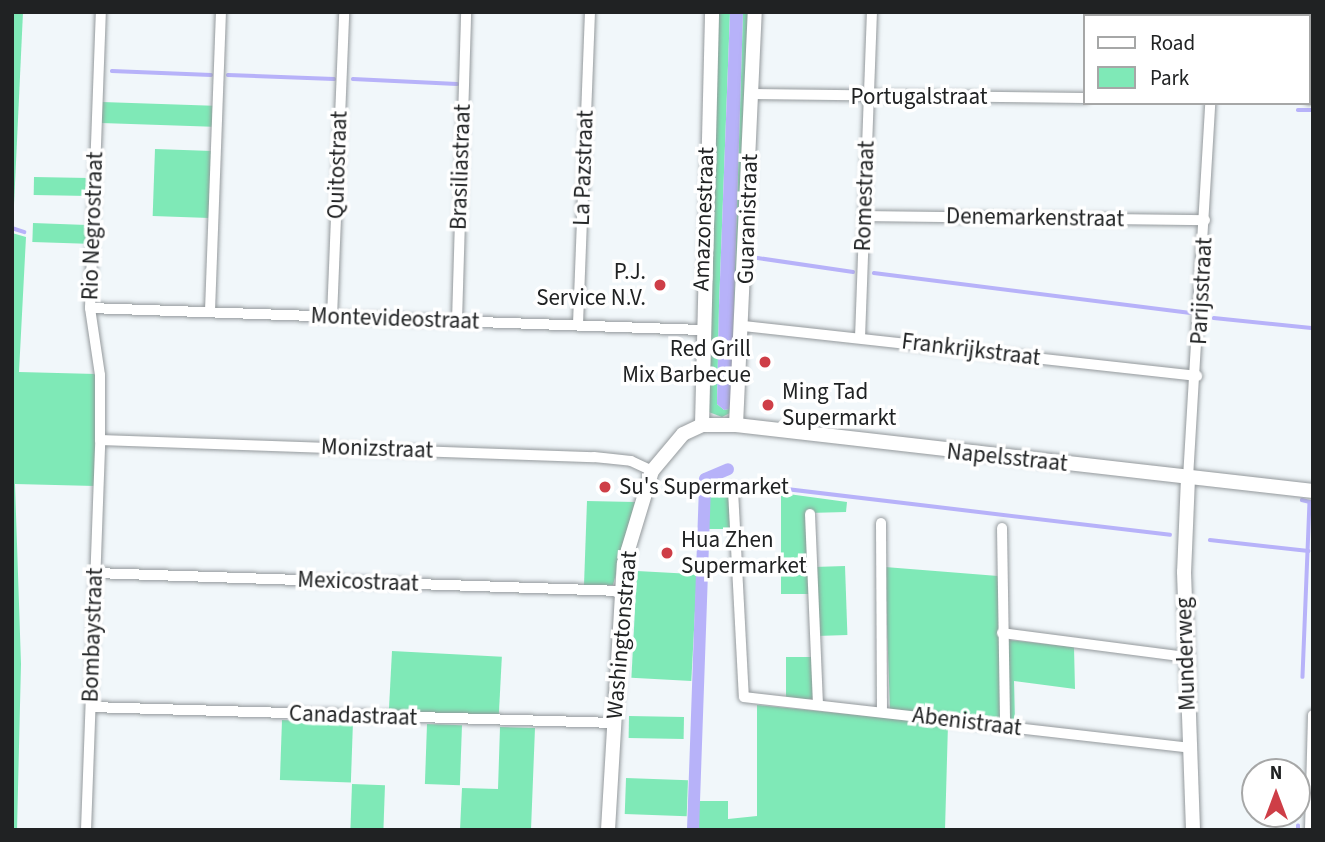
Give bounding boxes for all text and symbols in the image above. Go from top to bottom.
legend [1084,14,1311,105]
text: Road [1150,28,1195,58]
text: Park [1150,63,1189,93]
street label: Portugalstraat [851,83,987,111]
street label: Brasiliastraat [445,104,477,230]
street label: Quitostraat [322,110,354,220]
street label: La Pazstraat [568,110,600,226]
street label: Romestraat [849,140,881,252]
street label: Amazonestraat [688,146,720,292]
street label: Rio Negrostraat [77,151,109,301]
street label: Guaranistraat [732,153,764,285]
street label: Denemarkenstraat [946,203,1124,233]
street label: Parijsstraat [1185,237,1219,345]
place label: P.J. Service N.V. [536,258,646,312]
marker: P.J. Service N.V. [652,277,668,293]
street label: Montevideostraat [310,302,480,336]
street label: Frankrijkstraat [900,328,1042,372]
place label: Red Grill Mix Barbecue [622,335,751,389]
marker: Red Grill Mix Barbecue [757,354,773,370]
place label: Ming Tad Supermarkt [782,378,896,432]
marker: Ming Tad Supermarkt [760,397,776,413]
street label: Monizstraat [320,433,434,465]
street label: Napelsstraat [945,438,1069,478]
place label: Su's Supermarket [619,473,789,501]
marker: Su's Supermarket [597,479,613,495]
place label: Hua Zhen Supermarket [681,526,807,580]
marker: Hua Zhen Supermarket [659,545,675,561]
street label: Washingtonstraat [601,550,643,720]
street label: Mexicostraat [297,566,419,598]
street label: Bombaystraat [77,567,109,703]
street label: Munderweg [1170,597,1202,711]
street label: Canadastraat [288,700,418,732]
street label: Abenistraat [911,702,1023,742]
north arrow [1241,758,1311,828]
text: N [1270,760,1282,787]

